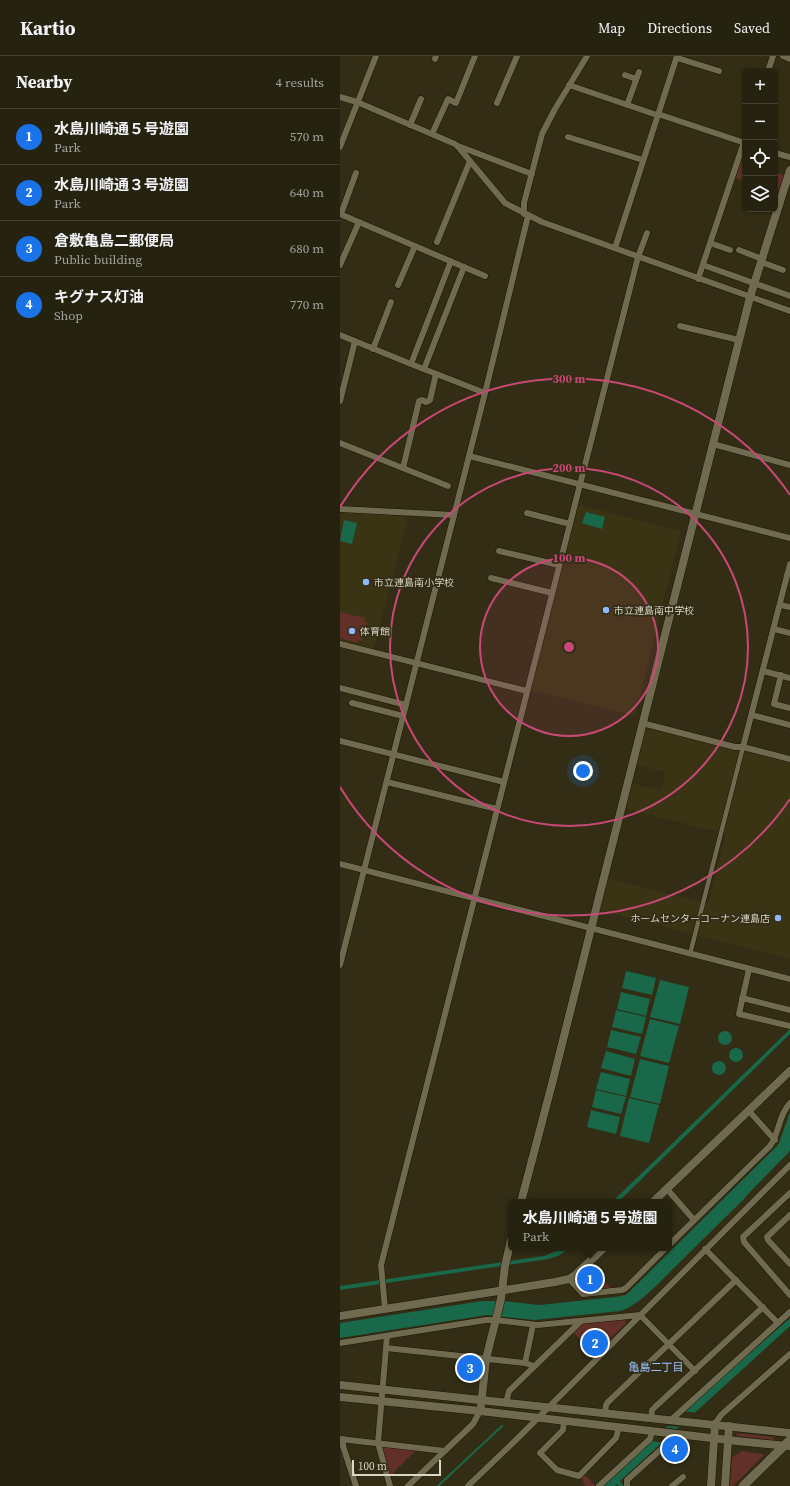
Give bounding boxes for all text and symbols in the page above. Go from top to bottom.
text: Kartio [20,15,76,41]
text: Map [598,18,625,38]
text: Directions [647,18,712,38]
text: Saved [734,18,770,38]
map controls [742,68,778,212]
button: + [742,68,778,104]
text: Nearby [16,70,72,94]
text: 4 results [276,74,324,91]
button: − [742,104,778,140]
text: 水島川崎通５号遊園 [54,118,189,139]
text: 1 [25,128,33,145]
text: 570 m [290,128,324,145]
text: Park [54,139,81,156]
button: locate [742,140,778,176]
text: 水島川崎通３号遊園 [54,174,189,195]
button: layers [742,176,778,212]
text: 2 [25,184,33,201]
text: 640 m [290,184,324,201]
text: Park [54,195,81,212]
text: 倉敷亀島二郵便局 [54,230,174,251]
text: 3 [25,240,33,257]
text: 680 m [290,240,324,257]
text: Public building [54,251,142,268]
text: キグナス灯油 [54,286,144,307]
text: 4 [25,296,33,313]
text: 770 m [290,296,324,313]
text: Shop [54,307,83,324]
text: 300 m [553,371,586,387]
text: 200 m [553,460,586,476]
text: 100 m [553,550,586,566]
place label: 市立連島南小学校 [374,576,454,589]
marker: 市立連島南小学校 [361,577,371,587]
place label: 市立連島南中学校 [614,604,694,617]
marker: 市立連島南中学校 [601,605,611,615]
place label: 体育館 [360,625,390,638]
marker: 体育館 [347,626,357,636]
centre of rings [562,640,576,654]
your location [573,761,593,781]
place label: ホームセンターコーナン連島店 [630,912,770,925]
marker: ホームセンターコーナン連島店 [773,913,783,923]
popup [508,1199,672,1251]
text: 水島川崎通５号遊園 [522,1207,658,1228]
text: Park [522,1228,549,1245]
pin: 1 [577,1264,603,1294]
pin: 2 [582,1328,608,1358]
pin: 3 [457,1353,483,1383]
district label: 亀島二丁目 [629,1360,684,1375]
pin: 4 [662,1434,688,1464]
scale bar [352,1458,441,1477]
text: 100 m [358,1459,387,1474]

